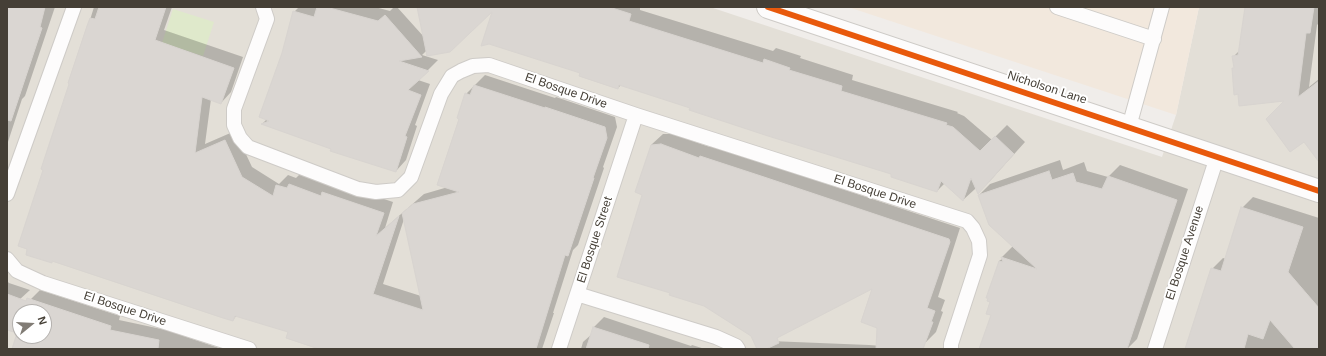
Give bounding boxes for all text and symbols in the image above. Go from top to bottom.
street label: Nicholson Lane [1005,68,1089,108]
street label: El Bosque Drive [523,70,609,112]
street label: El Bosque Drive [832,172,918,212]
street label: El Bosque Street [574,195,616,285]
street label: El Bosque Avenue [1163,204,1207,302]
street label: El Bosque Drive [82,289,168,329]
north arrow [12,304,52,344]
text: N [36,315,49,326]

